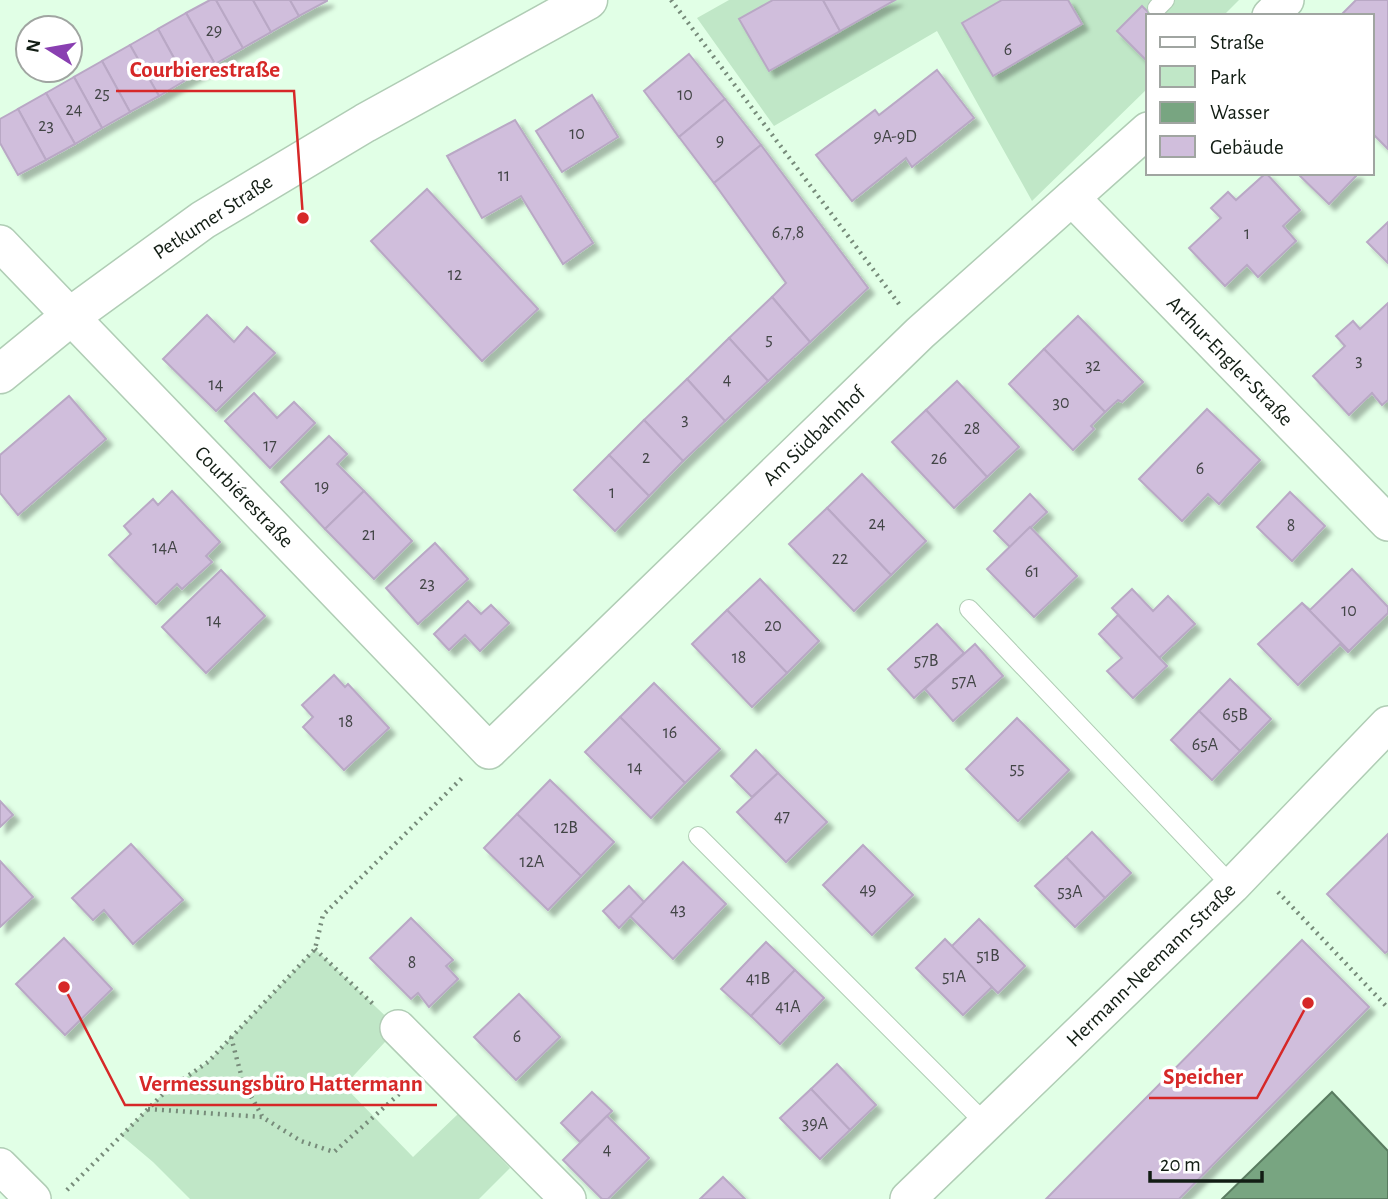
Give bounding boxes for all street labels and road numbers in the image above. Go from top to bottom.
street label: Petkumer Straße [150,171,276,263]
street label: Arthur-Engler-Straße [1163,292,1297,430]
street label: Am Südbahnhof [759,381,870,490]
street label: Courbiérestraße [191,442,297,552]
street label: Hermann-Neemann-Straße [1063,879,1239,1051]

